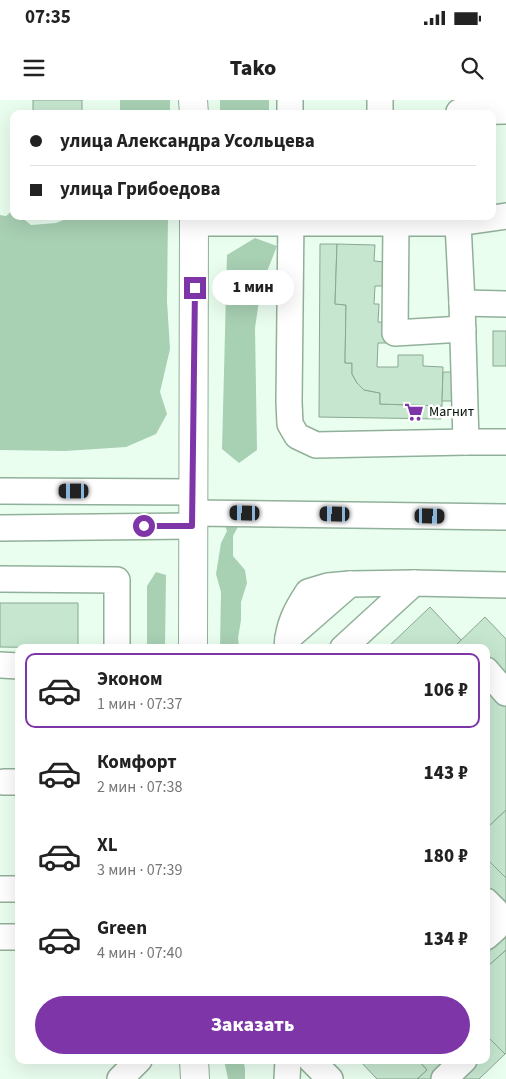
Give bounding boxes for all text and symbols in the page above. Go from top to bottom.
text: 07:35 [25,4,71,31]
text: Tako [230,52,276,84]
icon: menu [20,54,48,82]
icon: search [458,54,486,82]
text: улица Александра Усольцева [60,128,315,155]
text: улица Грибоедова [60,176,221,203]
callout: 1 мин [212,270,295,306]
text: 1 мин [232,276,274,298]
route end [184,277,206,299]
supermarket icon: Магнит [403,401,425,423]
place label: Магнит [429,402,475,422]
car [59,484,89,499]
car [229,505,260,521]
car [319,506,350,522]
car [414,508,445,524]
route start [133,515,155,537]
text: Эконом [97,666,163,693]
icon: car [37,668,82,713]
text: 106 ₽ [424,677,468,704]
text: 1 мин · 07:37 [97,693,183,715]
text: Комфорт [97,749,177,776]
icon: car [37,751,82,796]
text: 143 ₽ [424,760,468,787]
text: 2 мин · 07:38 [97,776,183,798]
text: XL [97,832,118,859]
icon: car [37,834,82,879]
text: 180 ₽ [424,843,468,870]
text: 3 мин · 07:39 [97,859,183,881]
text: Green [97,915,147,942]
icon: car [37,917,82,962]
text: 134 ₽ [424,926,468,953]
text: 4 мин · 07:40 [97,942,183,964]
button: Заказать [35,996,470,1054]

